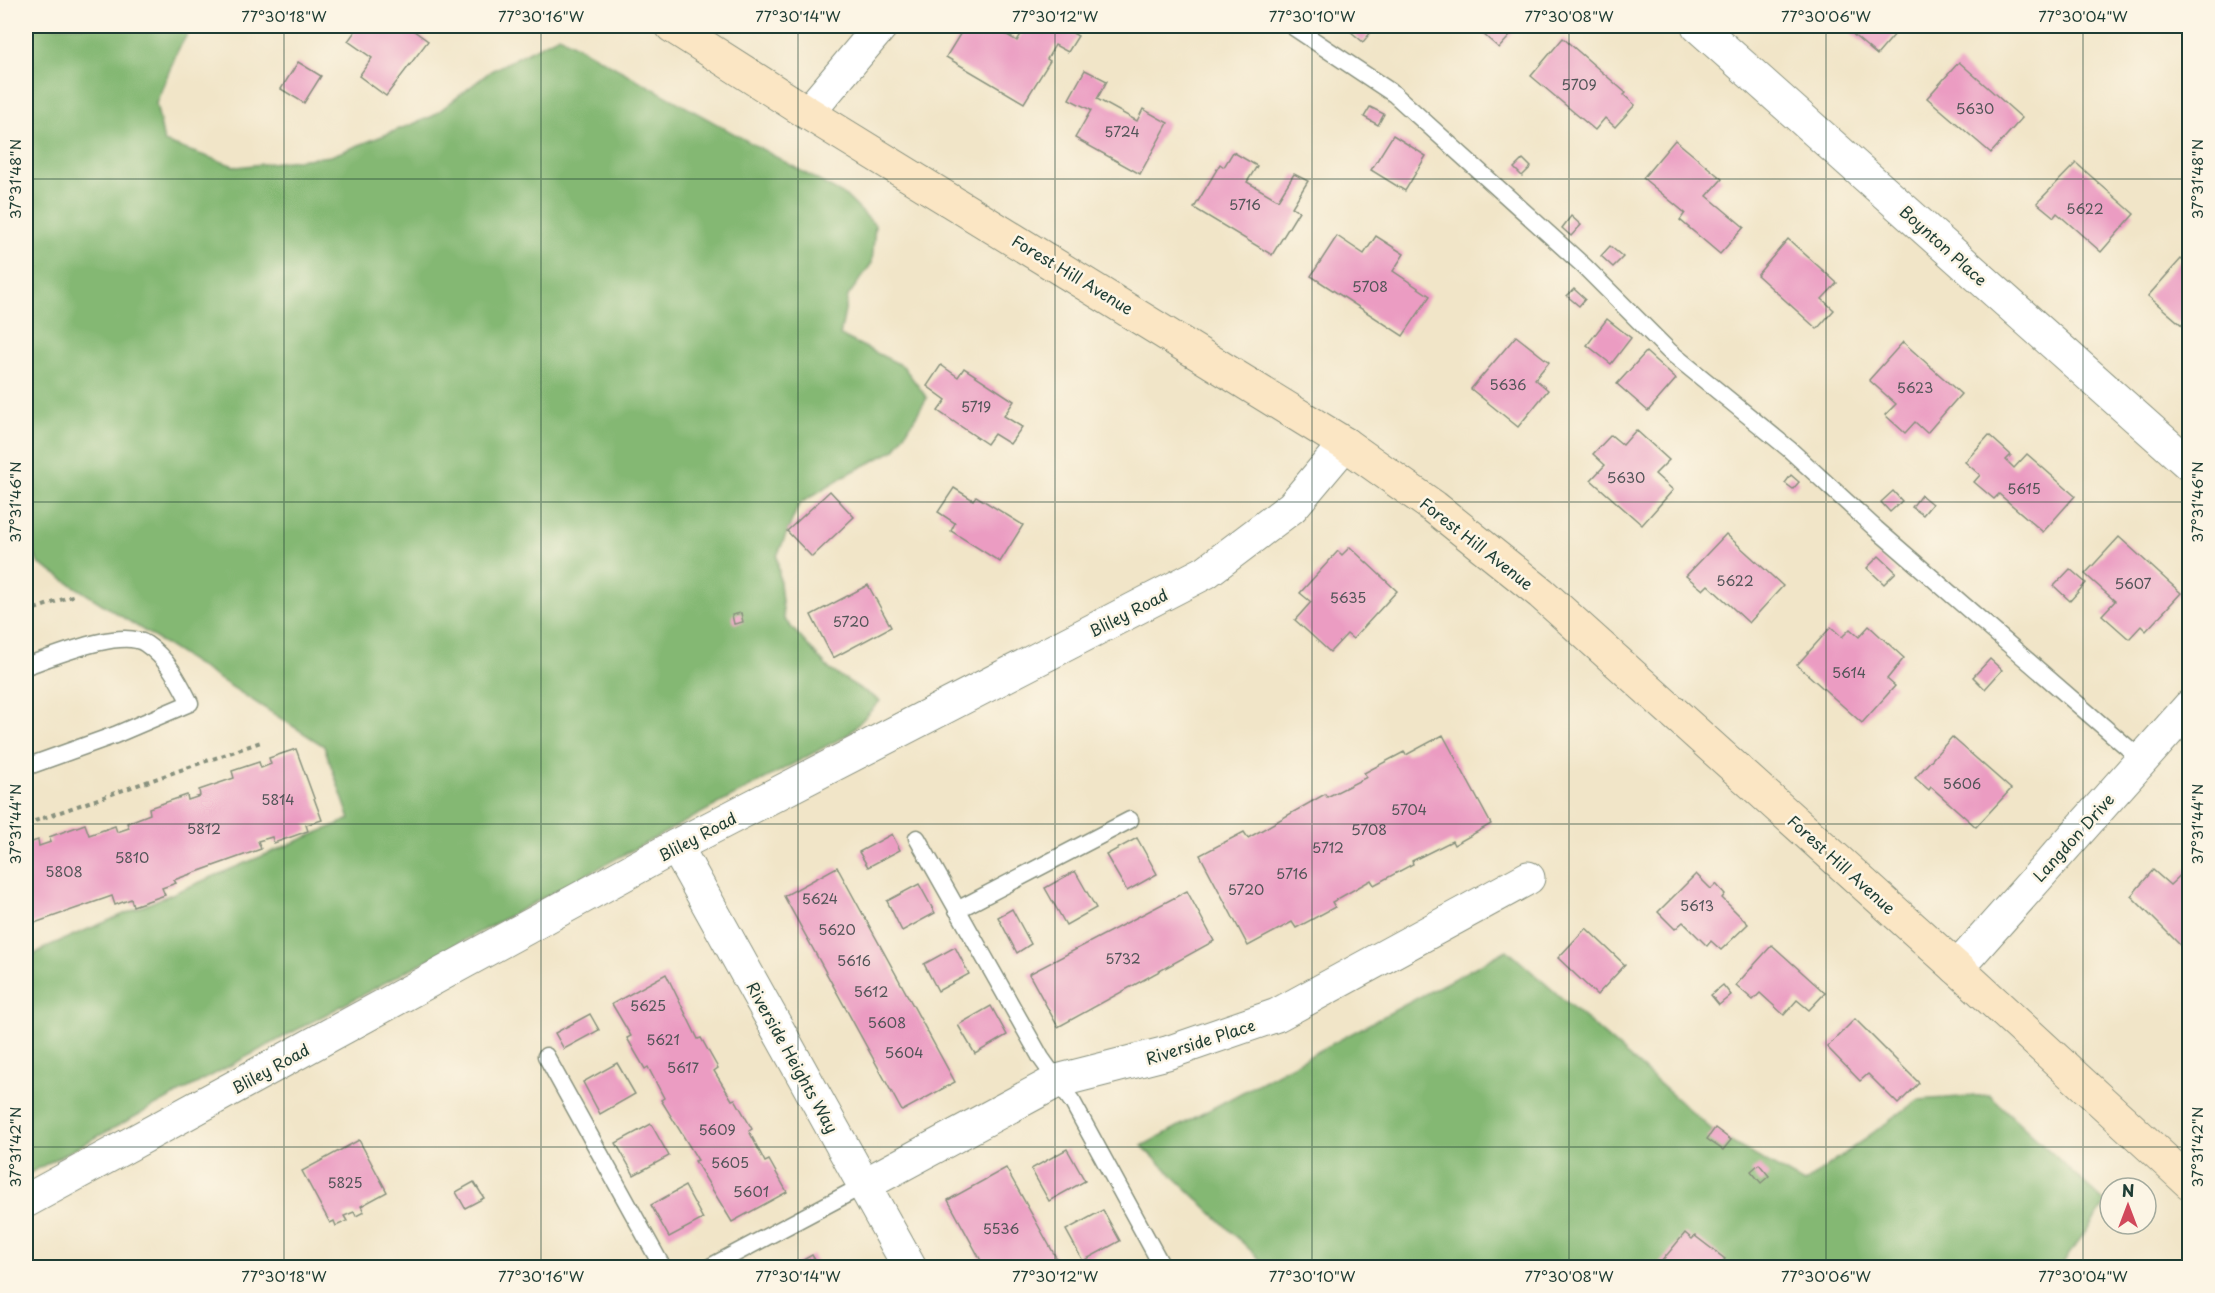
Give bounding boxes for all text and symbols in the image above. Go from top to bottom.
text: 77°30'18"W [241,4,327,27]
text: 77°30'16"W [498,4,585,27]
text: 77°30'14"W [755,4,841,27]
text: 77°30'12"W [1012,4,1099,27]
text: 77°30'10"W [1269,4,1356,27]
text: 77°30'08"W [1524,4,1614,27]
text: 77°30'06"W [1781,4,1872,27]
text: 77°30'04"W [2038,4,2128,27]
house number: 5709 [1561,74,1597,95]
house number: 5630 [1956,98,1994,119]
house number: 5724 [1104,121,1140,142]
text: 37°31'48"N [3,139,26,219]
text: 37°31'48"N [2185,139,2208,219]
house number: 5716 [1229,194,1261,215]
house number: 5622 [2066,198,2104,219]
street label: Boynton Place [1895,199,1993,291]
street label: Forest Hill Avenue [1008,228,1139,320]
house number: 5708 [1352,276,1388,297]
house number: 5636 [1489,374,1527,395]
house number: 5623 [1897,377,1933,398]
house number: 5719 [961,396,991,417]
text: 37°31'46"N [3,461,26,543]
text: 37°31'46"N [2185,461,2208,543]
house number: 5630 [1607,467,1645,488]
house number: 5615 [2007,478,2041,499]
street label: Forest Hill Avenue [1415,491,1539,595]
house number: 5622 [1716,570,1754,591]
house number: 5607 [2114,573,2152,594]
street label: Bliley Road [1084,582,1172,642]
house number: 5635 [1330,587,1366,608]
house number: 5720 [833,611,869,632]
house number: 5614 [1832,662,1866,683]
house number: 5606 [1943,773,1981,794]
text: 37°31'44"N [3,783,26,865]
text: 37°31'44"N [2185,783,2208,865]
street label: Langdon Drive [2027,787,2119,887]
house number: 5814 [261,789,295,810]
house number: 5704 [1391,799,1427,820]
street label: Bliley Road [654,805,740,867]
street label: Forest Hill Avenue [1783,809,1902,919]
house number: 5812 [187,818,221,839]
house number: 5708 [1351,819,1387,840]
house number: 5712 [1312,837,1344,858]
house number: 5810 [115,847,149,868]
house number: 5808 [45,861,83,882]
house number: 5716 [1276,863,1308,884]
house number: 5720 [1228,879,1264,900]
house number: 5624 [802,888,838,909]
house number: 5613 [1680,895,1714,916]
house number: 5620 [818,919,856,940]
house number: 5732 [1105,948,1141,969]
house number: 5616 [837,950,871,971]
street label: Riverside Heights Way [741,977,845,1137]
house number: 5612 [854,981,888,1002]
house number: 5625 [630,995,666,1016]
house number: 5608 [868,1012,906,1033]
street label: Riverside Place [1142,1012,1258,1070]
house number: 5621 [646,1029,680,1050]
street label: Bliley Road [227,1037,313,1099]
house number: 5604 [885,1042,923,1063]
house number: 5617 [667,1057,700,1078]
text: 37°31'42"N [3,1106,26,1188]
text: 37°31'42"N [2185,1106,2208,1188]
house number: 5609 [698,1119,736,1140]
house number: 5605 [711,1152,749,1173]
house number: 5825 [327,1172,363,1193]
north arrow [2098,1176,2158,1236]
text: N [2122,1178,2134,1202]
house number: 5601 [733,1181,769,1202]
house number: 5536 [983,1218,1019,1239]
text: 77°30'18"W [241,1264,327,1287]
text: 77°30'16"W [498,1264,585,1287]
text: 77°30'14"W [755,1264,841,1287]
text: 77°30'12"W [1012,1264,1099,1287]
text: 77°30'10"W [1269,1264,1356,1287]
text: 77°30'08"W [1524,1264,1614,1287]
text: 77°30'06"W [1781,1264,1872,1287]
text: 77°30'04"W [2038,1264,2128,1287]

